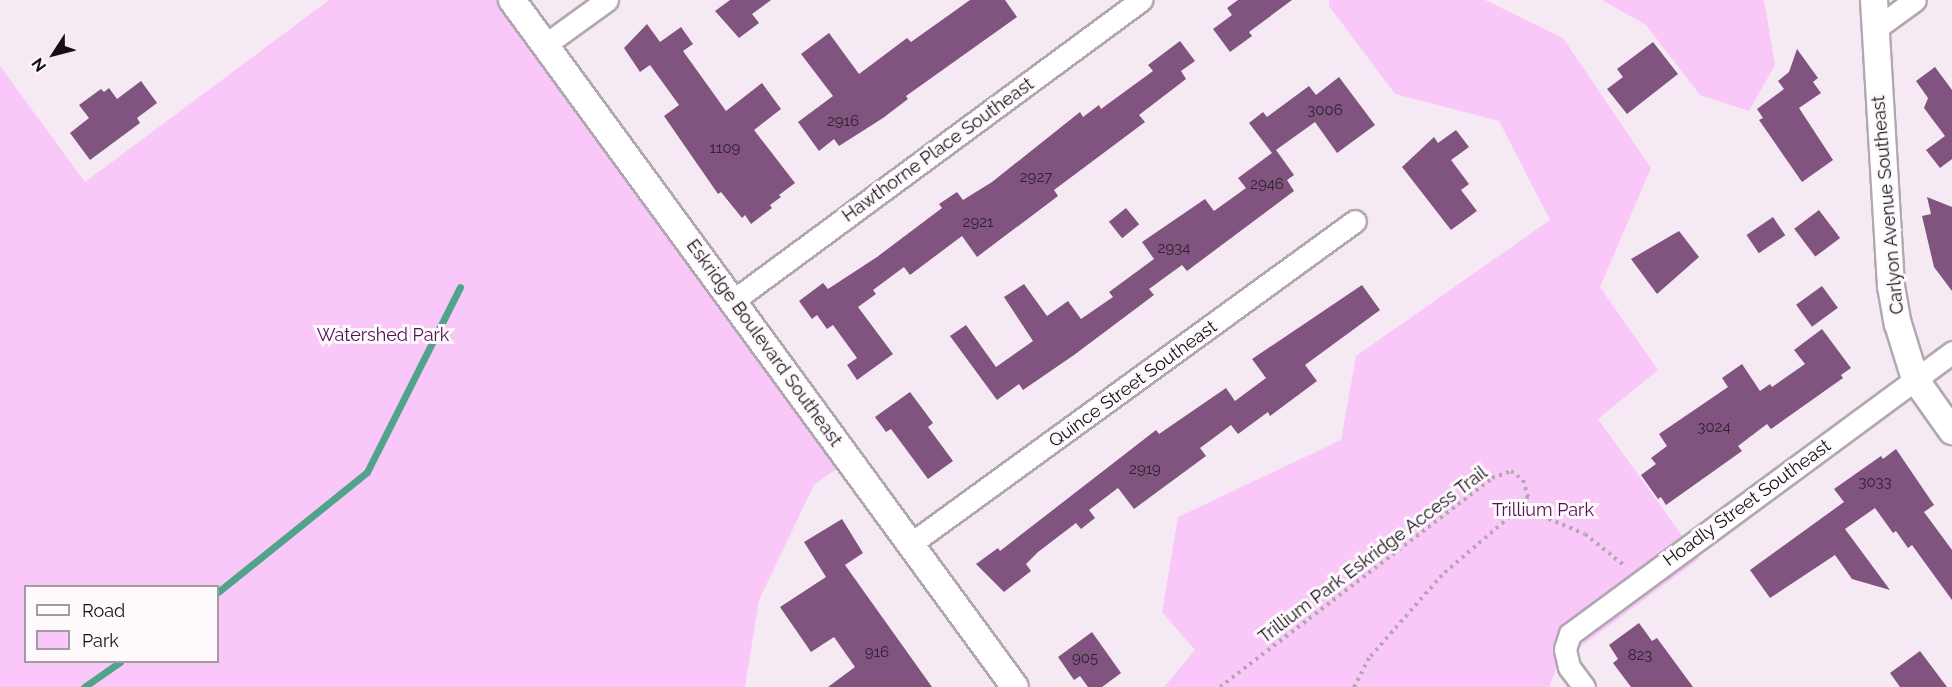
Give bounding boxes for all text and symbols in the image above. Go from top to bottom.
north arrow [24,24,84,84]
text: N [28,54,50,75]
street label: Hawthorne Place Southeast [838,73,1038,227]
street label: Carlyon Avenue Southeast [1868,94,1908,316]
house number: 3006 [1307,102,1343,120]
house number: 2916 [827,113,859,131]
house number: 1109 [710,140,740,158]
house number: 2927 [1020,169,1052,187]
house number: 2946 [1250,176,1284,194]
house number: 2921 [963,214,993,232]
street label: Eskridge Boulevard Southeast [682,235,846,451]
house number: 2934 [1158,240,1190,258]
street label: Quince Street Southeast [1045,316,1221,452]
park label: Watershed Park [317,324,449,346]
house number: 3024 [1697,419,1731,437]
street label: Hoadly Street Southeast [1659,435,1835,571]
house number: 2919 [1129,461,1161,479]
street label: Trillium Park Eskridge Access Trail [1254,462,1492,648]
house number: 3033 [1858,474,1892,492]
park label: Trillium Park [1492,499,1594,521]
legend [24,585,219,663]
text: Road [82,600,125,621]
text: Park [82,630,119,651]
house number: 916 [865,644,889,662]
house number: 823 [1628,647,1652,665]
house number: 905 [1072,650,1098,668]

